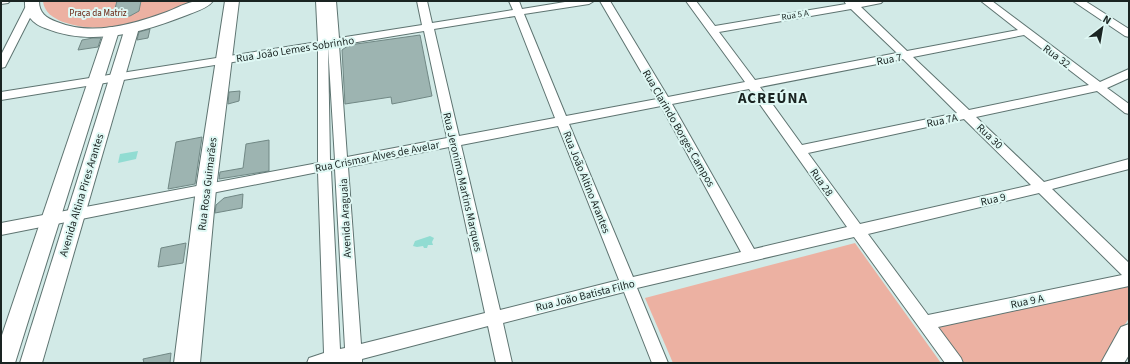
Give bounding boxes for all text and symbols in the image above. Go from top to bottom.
park label: Praça da Matriz [69,7,127,20]
street label: Rua 5 A [780,7,810,24]
north arrow [1082,8,1122,48]
text: N [1100,12,1114,28]
street label: Rua João Lemes Sobrinho [235,33,355,66]
street label: Rua 32 [1040,41,1074,72]
street label: Rua 7 [875,50,903,69]
street label: Rua Clarindo Borges Campos [639,67,718,190]
district label: ACREÚNA [737,88,808,109]
street label: Rua 7A [925,110,959,131]
street label: Rua Jeronimo Martins Marques [439,111,486,254]
street label: Rua 30 [973,120,1006,152]
street label: Rua João Altino Arantes [559,129,614,236]
street label: Avenida Altina Pires Arantes [56,132,107,258]
street label: Rua Rosa Guimarães [194,136,221,231]
street label: Rua Crismar Alves de Avelar [314,137,441,176]
street label: Rua 28 [807,165,837,200]
street label: Avenida Araguaia [336,178,355,258]
street label: Rua 9 [979,189,1007,210]
street label: Rua João Batista Filho [534,276,636,315]
street label: Rua 9 A [1009,291,1045,312]

